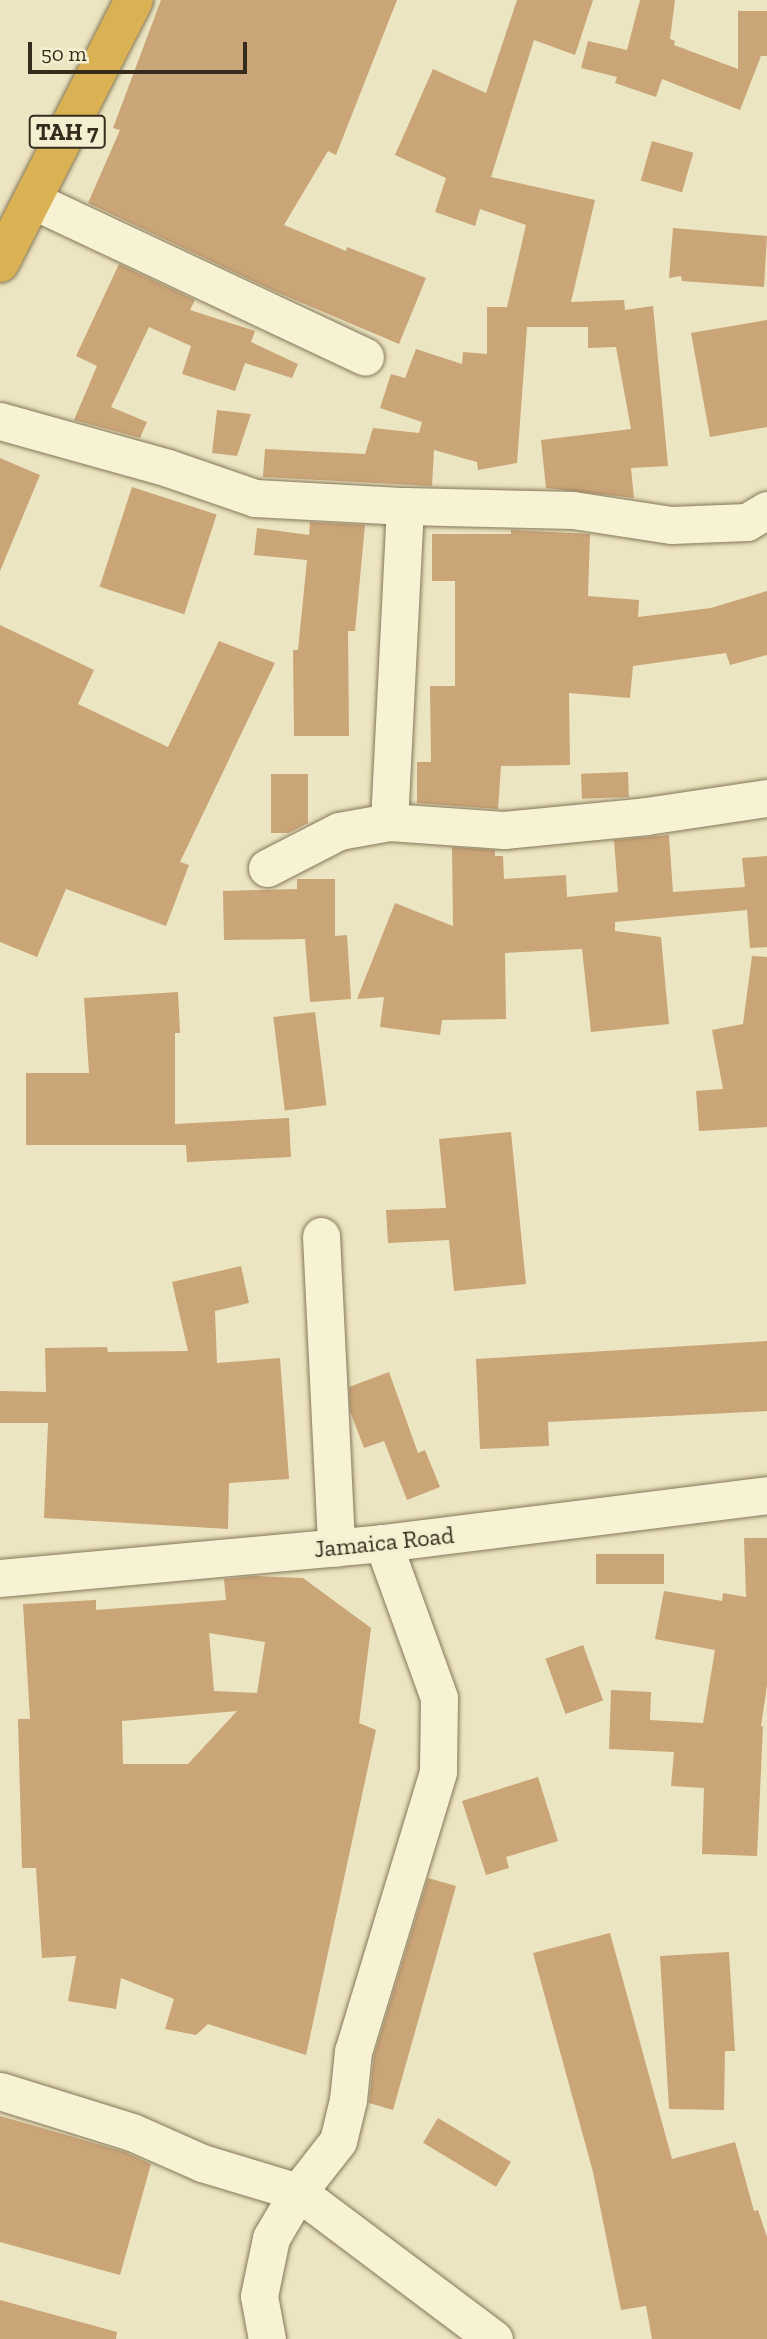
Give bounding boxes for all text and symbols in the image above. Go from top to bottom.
scale bar [32,28,250,72]
text: 50 m [41,41,87,66]
road number: TAH 7 [28,113,106,152]
street label: Jamaica Road [313,1520,455,1564]

